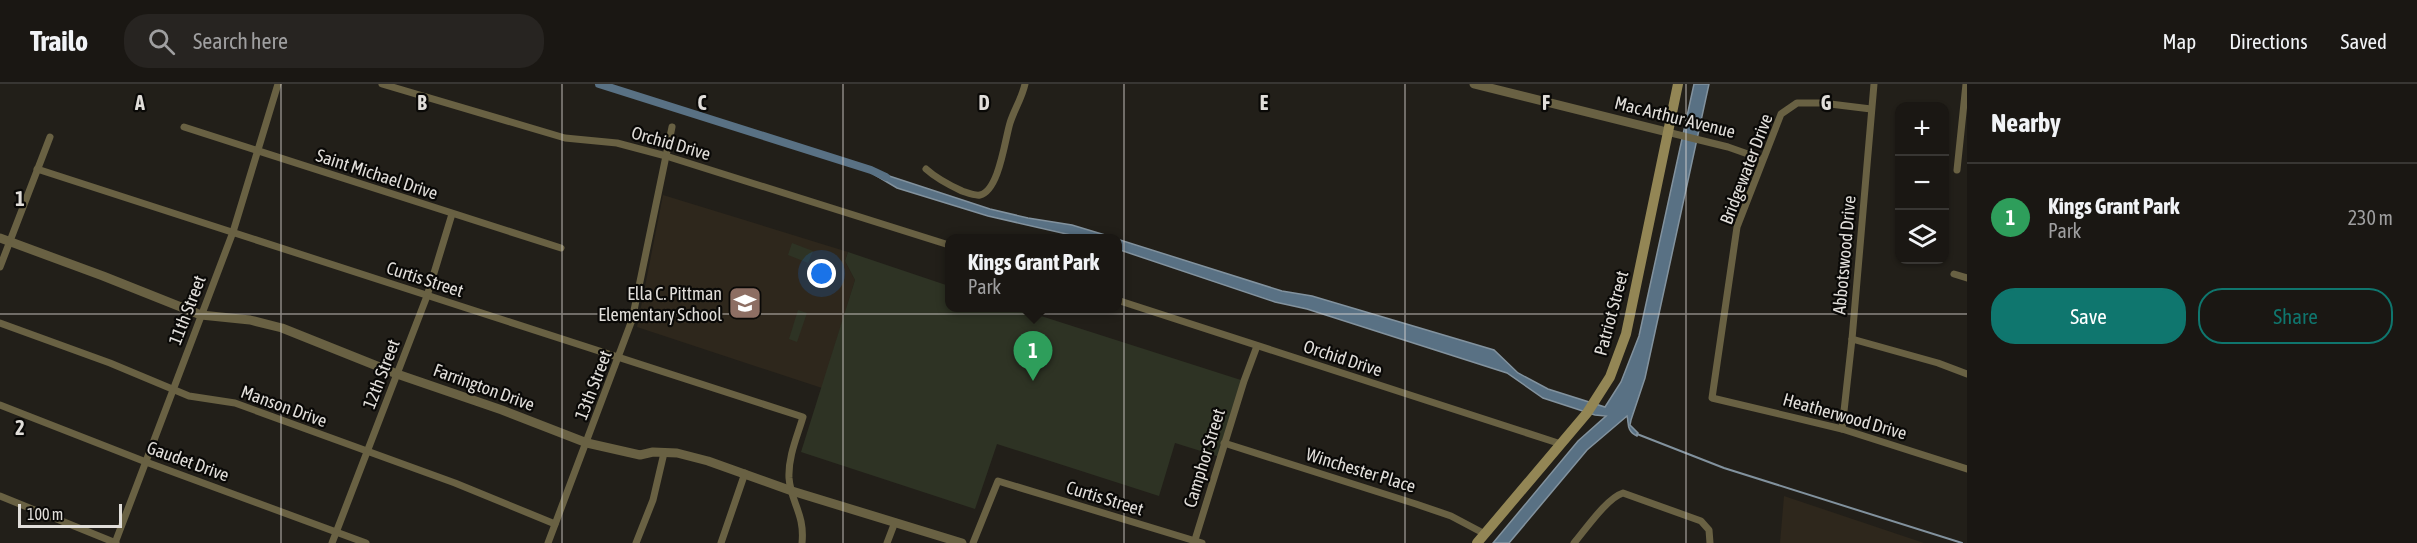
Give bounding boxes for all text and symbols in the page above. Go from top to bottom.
search box [124,14,544,68]
text: Trailo [30,25,88,57]
icon: search [145,25,178,58]
text: Search here [193,28,288,54]
text: Map [2162,29,2196,53]
text: Directions [2229,29,2308,53]
text: Saved [2341,29,2387,53]
text: A [134,91,145,114]
text: B [417,91,427,114]
text: C [698,91,707,114]
text: D [978,91,990,114]
text: E [1260,91,1269,114]
text: F [1542,91,1550,114]
text: G [1821,91,1832,114]
street label: Mac Arthur Avenue [1612,92,1738,142]
map controls [1895,102,1949,264]
button: + [1895,102,1949,156]
text: Nearby [1991,108,2061,138]
street label: Bridgewater Drive [1715,111,1777,227]
street label: Orchid Drive [629,122,713,164]
street label: Saint Michael Drive [313,144,441,204]
button: − [1895,156,1949,210]
text: 1 [15,187,25,210]
text: Kings Grant Park [2048,193,2179,219]
street label: Abbotswood Drive [1828,195,1860,315]
text: 1 [2006,206,2015,229]
text: 230 m [2348,206,2393,229]
button: layers [1895,210,1949,264]
text: Park [2048,219,2081,242]
popup [945,234,1122,312]
text: Kings Grant Park [968,249,1099,275]
street label: Curtis Street [384,257,466,301]
your location [807,259,836,288]
street label: Patriot Street [1590,268,1632,358]
street label: 11th Street [164,272,210,348]
text: Park [968,275,1001,298]
place label: Ella C. Pittman Elementary School [598,283,722,325]
school or university icon: Ella C. Pittman Elementary School [727,285,763,321]
button: Save [1991,288,2186,344]
button: Share [2198,288,2393,344]
pin: 1 [1014,332,1052,381]
street label: Orchid Drive [1301,335,1385,381]
street label: 12th Street [358,336,404,412]
street label: 13th Street [570,347,616,423]
street label: Farrington Drive [431,359,537,415]
street label: Manson Drive [238,381,330,431]
street label: Heatherwood Drive [1781,388,1909,444]
street label: Camphor Street [1179,406,1229,510]
text: 2 [15,416,25,439]
street label: Gaudet Drive [144,436,232,486]
street label: Winchester Place [1304,443,1418,497]
street label: Curtis Street [1064,476,1146,520]
scale bar [18,501,122,528]
text: 100 m [27,505,63,523]

